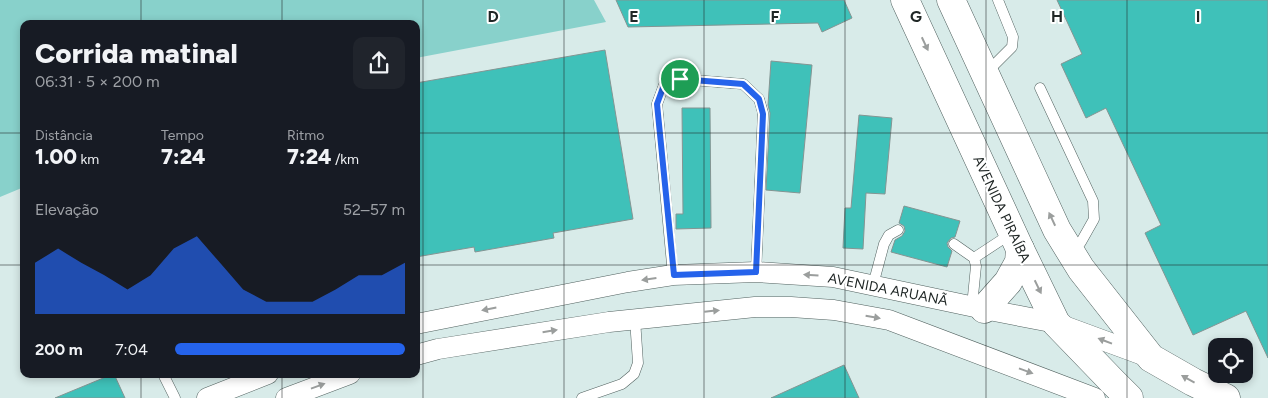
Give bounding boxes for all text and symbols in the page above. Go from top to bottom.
text: D [487,7,499,26]
text: E [629,7,639,26]
text: F [771,7,780,26]
text: G [910,7,922,26]
text: H [1051,7,1063,26]
text: I [1196,7,1200,26]
text: Corrida matinal [35,36,238,70]
button: share [353,37,405,89]
one-way arrow [921,37,929,51]
pin [659,58,701,100]
icon: arrive [666,65,694,93]
text: 06:31 · 5 × 200 m [35,72,160,91]
text: Distância [35,127,93,144]
text: Tempo [161,127,204,144]
text: Ritmo [287,127,324,144]
text: 1.00 [35,144,77,169]
text: 7:24 [161,144,205,169]
text: 7:24 [287,144,331,169]
text: km [77,151,99,168]
text: /km [331,151,359,168]
street label: AVENIDA PIRAÍBA [969,153,1034,266]
text: Elevação [35,200,99,219]
text: 52–57 m [343,200,405,219]
one-way arrow [1048,212,1056,226]
street label: AVENIDA ARUANÃ [826,270,950,310]
one-way arrow [802,271,818,279]
one-way arrow [640,275,656,283]
one-way arrow [1034,280,1042,294]
one-way arrow [481,306,497,314]
one-way arrow [704,307,720,315]
one-way arrow [866,314,882,322]
one-way arrow [543,327,559,335]
one-way arrow [1097,337,1112,345]
map controls [1208,338,1253,383]
button: locate [1208,338,1253,383]
text: 200 m [35,340,83,359]
text: 7:04 [115,340,148,359]
one-way arrow [1019,367,1034,375]
one-way arrow [1181,375,1195,383]
one-way arrow [311,382,326,390]

